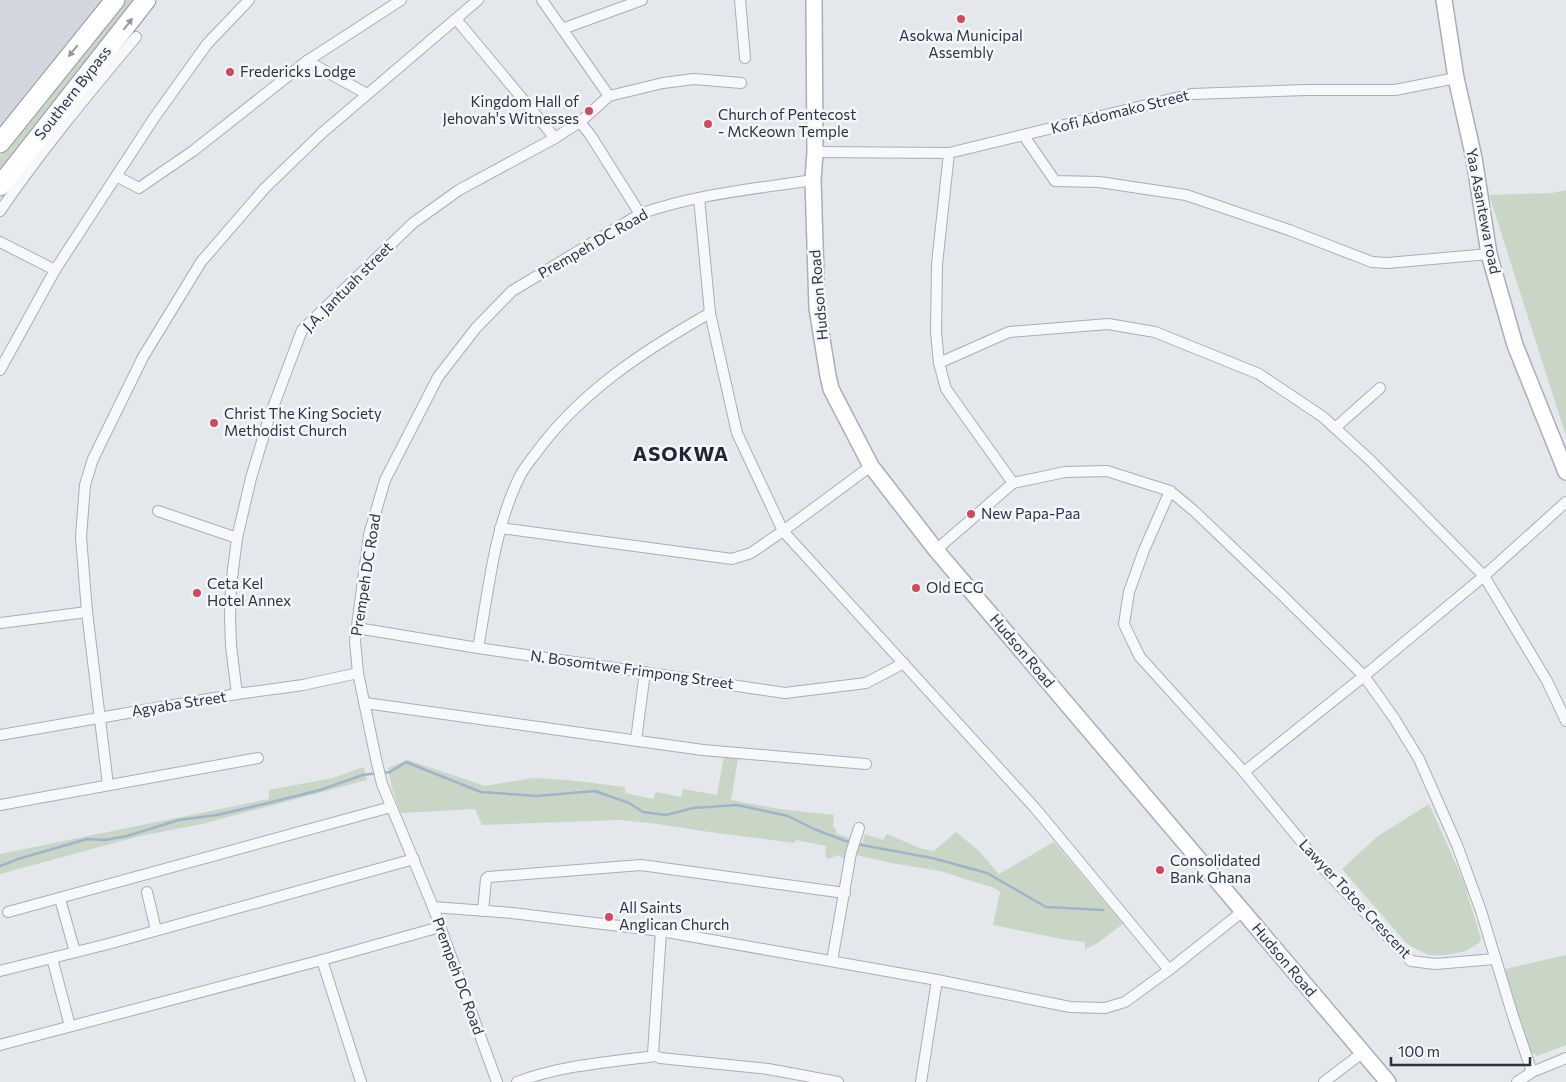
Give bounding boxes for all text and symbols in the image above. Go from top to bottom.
marker: Asokwa Municipal Assembly [955,13,967,25]
one-way arrow [122,18,133,31]
place label: Asokwa Municipal Assembly [899,26,1023,61]
street label: Southern Bypass [30,42,114,143]
one-way arrow [68,44,79,57]
place label: Fredericks Lodge [240,62,356,80]
marker: Fredericks Lodge [224,66,236,78]
street label: Kofi Adomako Street [1049,85,1191,137]
place label: Kingdom Hall of Jehovah's Witnesses [443,92,579,127]
marker: Kingdom Hall of Jehovah's Witnesses [583,105,595,117]
place label: Church of Pentecost - McKeown Temple [718,105,856,140]
marker: Church of Pentecost - McKeown Temple [702,118,714,130]
street label: Yaa Asantewa road [1463,146,1505,275]
street label: Prempeh DC Road [534,204,651,282]
street label: J.A. Jantuah street [299,238,396,335]
street label: Hudson Road [805,249,831,341]
place label: Christ The King Society Methodist Church [224,404,382,439]
marker: Christ The King Society Methodist Church [208,417,220,429]
district label: ASOKWA [633,441,729,465]
place label: New Papa-Paa [981,504,1080,522]
marker: New Papa-Paa [965,508,977,520]
street label: Prempeh DC Road [346,512,384,637]
place label: Ceta Kel Hotel Annex [207,574,291,609]
place label: Old ECG [926,578,984,596]
marker: Old ECG [910,582,922,594]
marker: Ceta Kel Hotel Annex [191,587,203,599]
street label: Hudson Road [987,610,1059,691]
street label: N. Bosomtwe Frimpong Street [529,646,735,692]
street label: Agyaba Street [130,687,227,719]
street label: Lawyer Totoe Crescent [1296,835,1416,962]
place label: Consolidated Bank Ghana [1170,851,1260,886]
marker: Consolidated Bank Ghana [1154,864,1166,876]
place label: All Saints Anglican Church [619,898,729,933]
marker: All Saints Anglican Church [603,911,615,923]
street label: Prempeh DC Road [429,914,489,1037]
street label: Hudson Road [1249,919,1321,1000]
scale bar [1391,1034,1530,1066]
text: 100 m [1398,1042,1440,1060]

